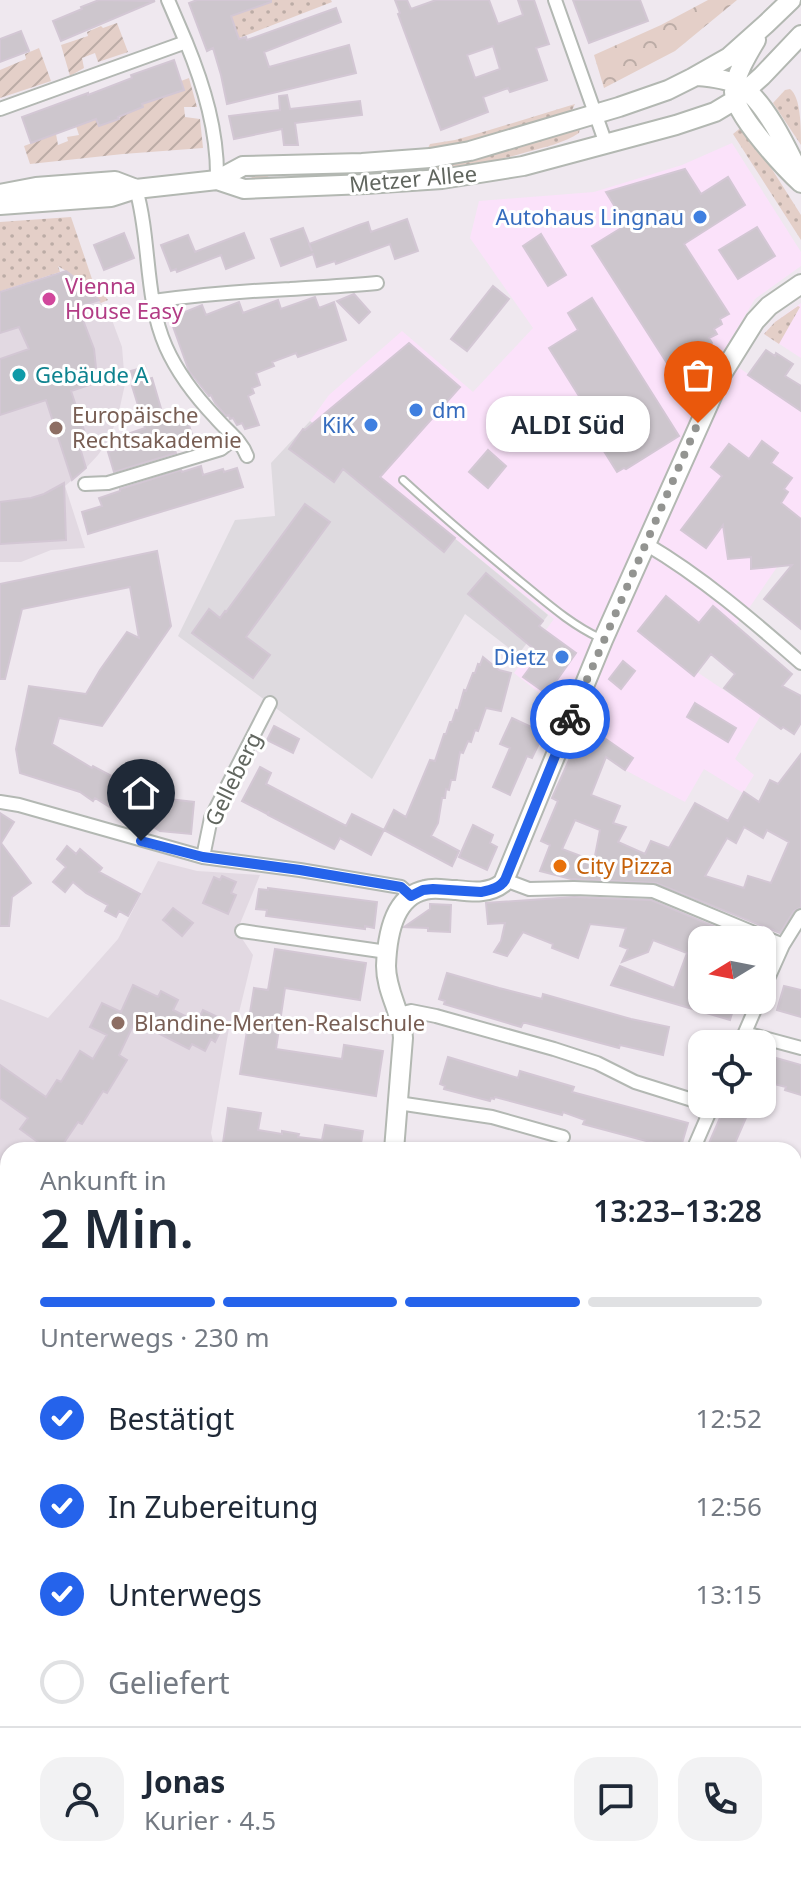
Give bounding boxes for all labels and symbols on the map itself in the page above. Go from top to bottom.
street label: Metzer Allee [348,157,478,199]
place label: Autohaus Lingnau [495,201,684,231]
marker: Autohaus Lingnau [691,208,709,226]
place label: Vienna House Easy [65,270,184,325]
marker: Vienna House Easy [40,290,58,308]
pin [664,341,732,423]
place label: Gebäude A [35,359,150,389]
marker: Gebäude A [10,366,28,384]
place label: dm [432,394,466,424]
callout: ALDI Süd [486,395,650,451]
place label: Europäische Rechtsakademie [72,399,242,454]
marker: dm [407,401,425,419]
place label: KiK [322,409,355,439]
marker: KiK [362,416,380,434]
marker: Europäische Rechtsakademie [47,419,65,437]
place label: Dietz [494,641,546,671]
marker: Dietz [553,648,571,666]
courier [530,679,610,759]
street label: Gelleberg [197,727,268,830]
pin [107,759,175,841]
place label: City Pizza [576,850,672,880]
marker: City Pizza [551,857,569,875]
north arrow [688,926,776,1014]
place label: Blandine-Merten-Realschule [134,1007,425,1037]
marker: Blandine-Merten-Realschule [109,1014,127,1032]

